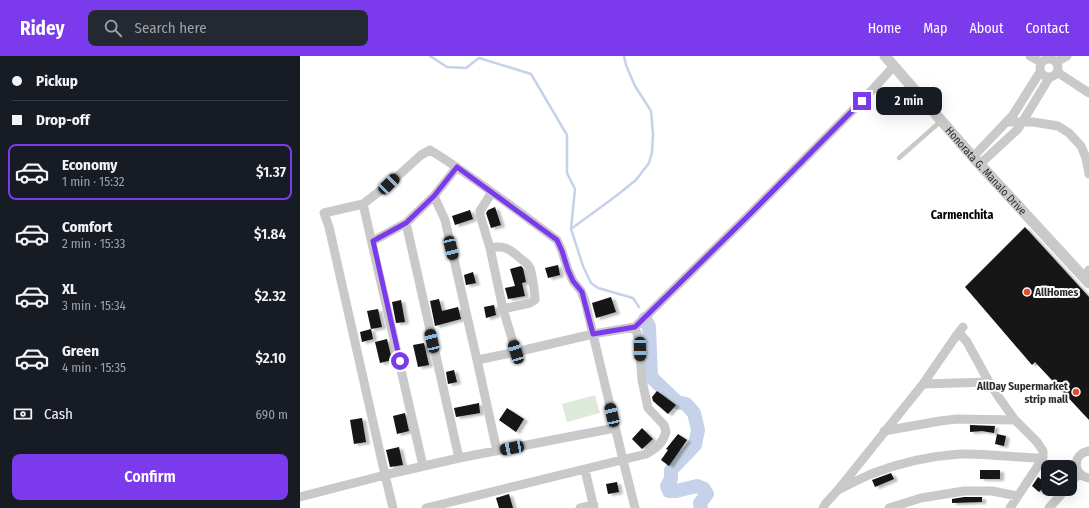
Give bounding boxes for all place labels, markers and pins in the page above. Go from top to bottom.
place label: AllHomes [1034,286,1078,299]
marker: AllHomes [1022,287,1032,297]
place label: AllDay Supermarket strip mall [976,380,1069,406]
marker: AllDay Supermarket strip mall [1071,387,1081,397]

